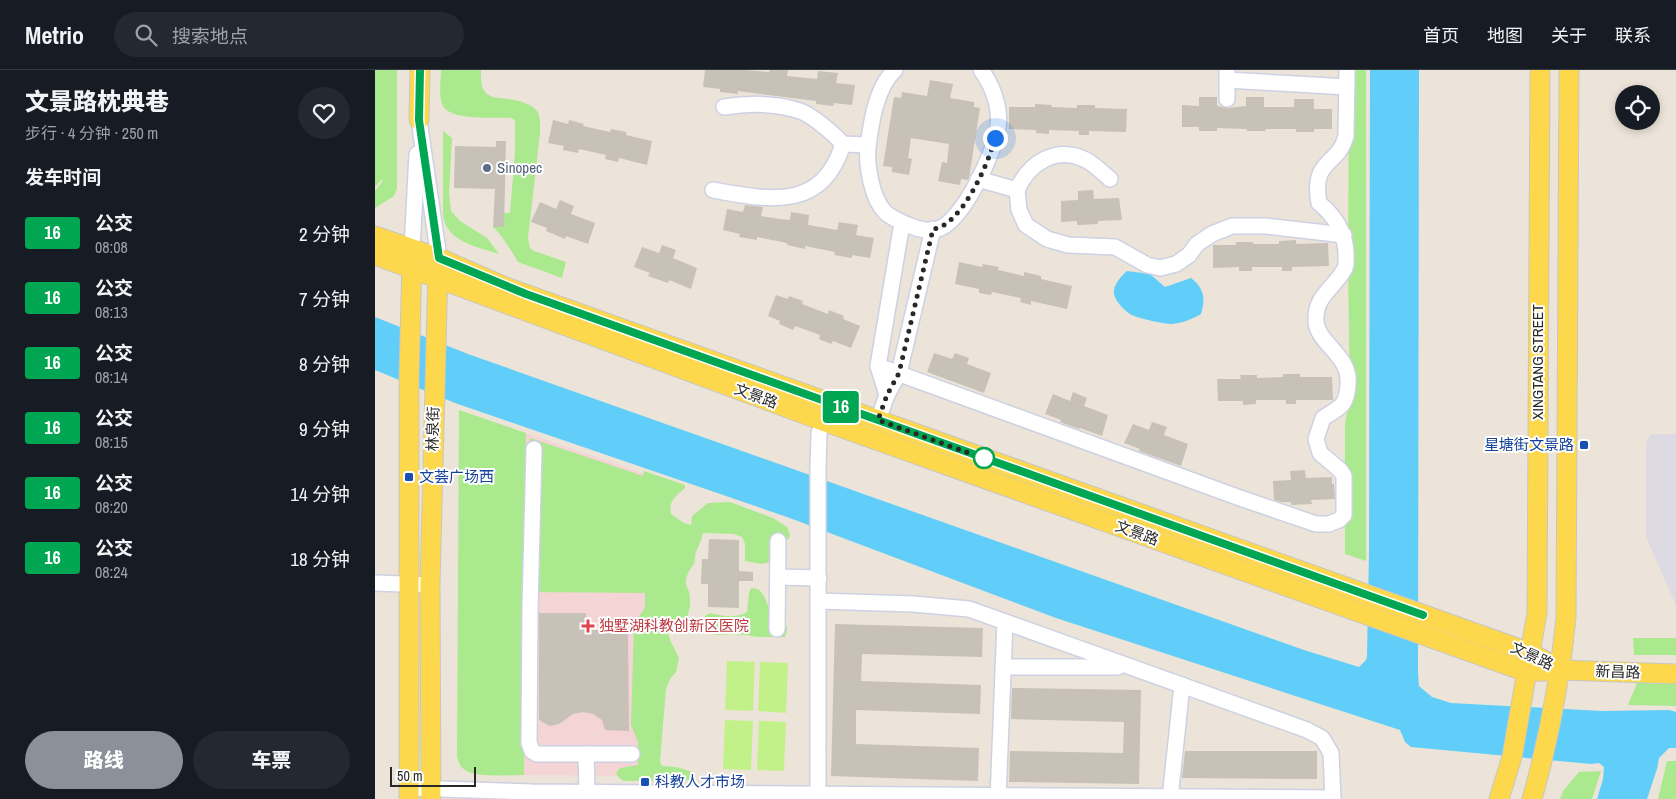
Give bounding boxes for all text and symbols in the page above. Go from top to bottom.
search box [114,12,464,57]
text: Metrio [25,19,84,51]
icon: search [132,21,160,49]
text: 搜索地点 [172,23,248,49]
text: 首页 [1423,23,1459,48]
text: 地图 [1487,23,1523,48]
text: 关于 [1551,23,1587,48]
text: 联系 [1615,23,1651,48]
text: 文景路枕典巷 [25,85,169,117]
map controls [1615,85,1660,130]
button: locate [1615,85,1660,130]
button: heart [298,87,350,139]
text: 步行 · 4 分钟 · 250 m [25,122,158,144]
your location [983,126,1008,151]
place label: Sinopec [497,157,542,178]
marker: Sinopec [481,162,493,174]
text: 发车时间 [25,164,101,190]
text: 公交 [95,210,133,236]
text: 16 [44,220,61,245]
text: 2 分钟 [299,221,350,247]
text: 08:08 [95,236,128,258]
text: 公交 [95,275,133,301]
text: 16 [44,285,61,310]
text: 7 分钟 [299,286,350,312]
text: 08:13 [95,301,128,323]
street label: XINGTANG STREET [1527,304,1548,420]
text: 公交 [95,340,133,366]
text: 16 [44,350,61,375]
text: 8 分钟 [299,351,350,377]
text: 08:14 [95,366,128,388]
street label: 文景路 [731,378,781,413]
line badge: 16 [819,391,863,423]
text: 16 [833,394,849,419]
text: 公交 [95,405,133,431]
street label: 林泉街 [422,406,443,452]
text: 16 [44,415,61,440]
text: 9 分钟 [299,416,350,442]
text: 08:15 [95,431,128,453]
place label: 星塘街文景路 [1484,434,1574,455]
marker: 星塘街文景路 [1578,439,1590,451]
unlabelled marker [973,447,995,469]
place label: 文荟广场西 [419,466,494,487]
text: 公交 [95,470,133,496]
marker: 文荟广场西 [403,471,415,483]
text: 16 [44,480,61,505]
text: 14 分钟 [290,481,350,507]
text: 08:20 [95,496,128,518]
street label: 文景路 [1112,515,1162,550]
text: 公交 [95,535,133,561]
text: 16 [44,545,61,570]
text: 18 分钟 [290,546,350,572]
text: 08:24 [95,561,128,583]
place label: 独墅湖科教创新区医院 [599,615,749,636]
marker: 独墅湖科教创新区医院 [581,619,595,633]
street label: 文景路 [1507,637,1557,675]
street label: 新昌路 [1595,660,1641,683]
button: 路线 [25,731,183,789]
button: 车票 [193,731,350,789]
scale bar [390,764,476,787]
text: 50 m [397,767,423,785]
place label: 科教人才市场 [655,771,745,792]
marker: 科教人才市场 [639,776,651,788]

